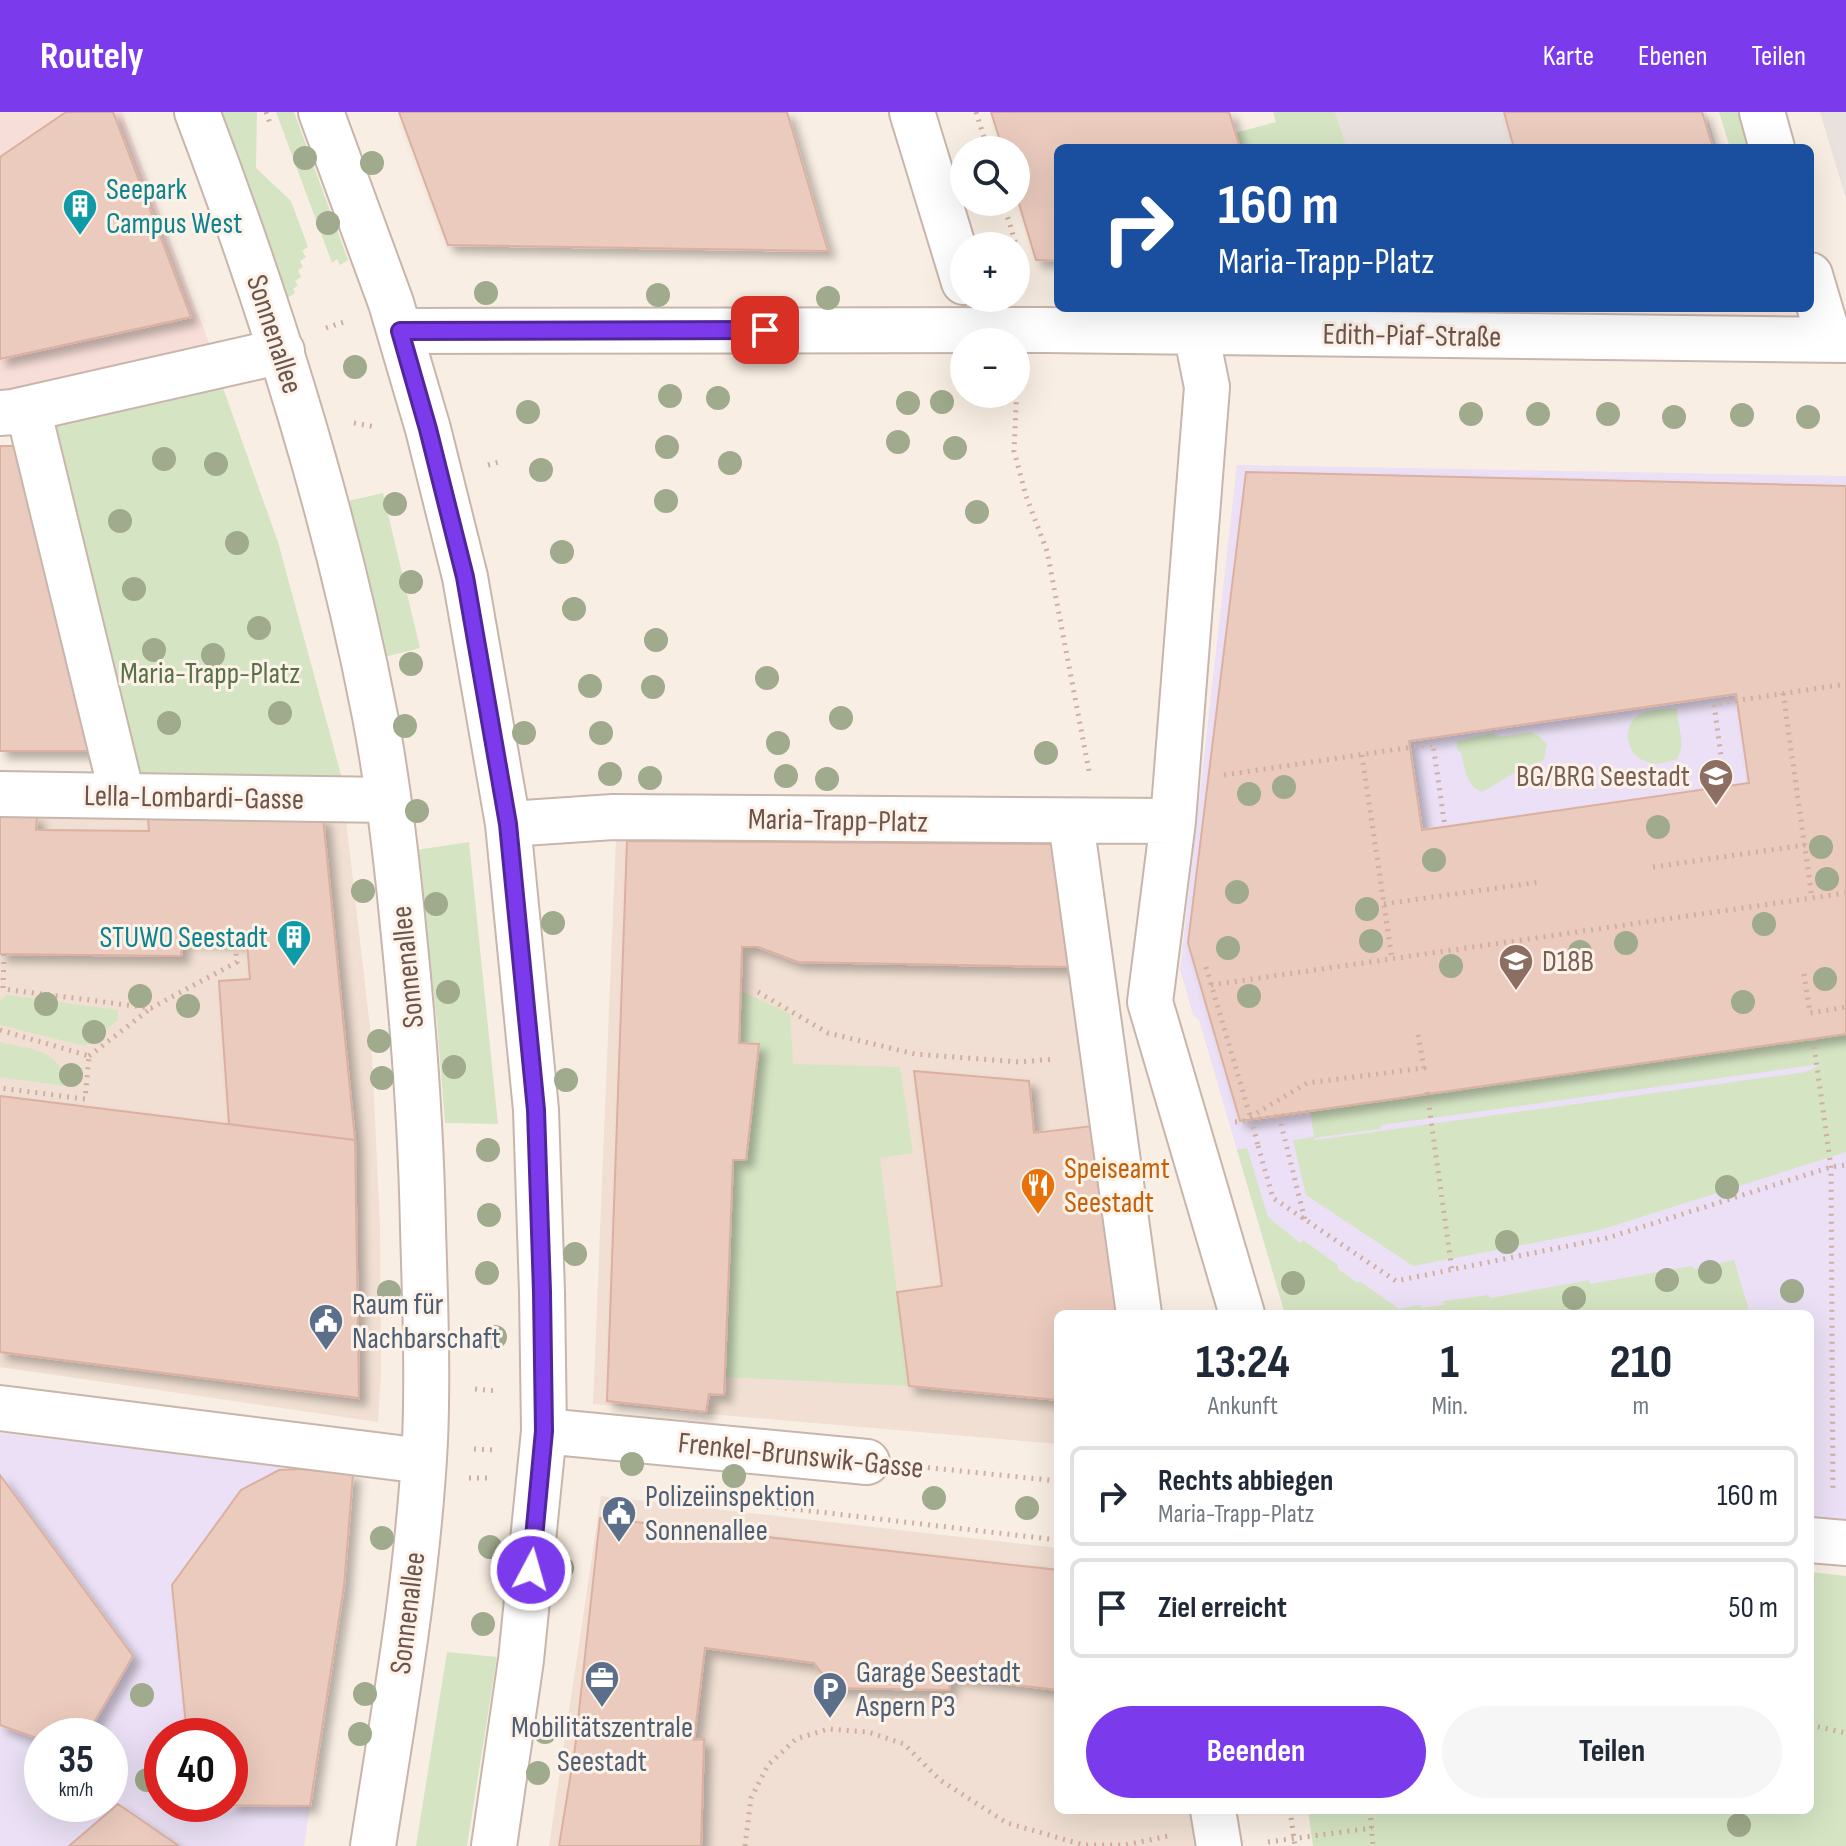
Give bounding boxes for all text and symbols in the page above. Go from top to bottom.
text: Routely [40,34,144,79]
text: Karte [1543,40,1594,73]
text: Ebenen [1638,40,1708,73]
text: Teilen [1752,40,1806,73]
map controls [950,136,1030,408]
button: search [950,136,1030,216]
place label: Seepark Campus West [106,172,242,242]
text: 160 m [1218,173,1339,240]
icon: right [1086,176,1190,280]
building icon: Seepark Campus West [61,187,99,237]
button: + [950,232,1030,312]
text: Maria-Trapp-Platz [1218,241,1434,284]
street label: Sonnenallee [238,270,310,398]
pin [731,296,799,364]
icon: arrive [743,308,787,352]
street label: Edith-Piaf-Straße [1322,316,1502,356]
button: − [950,328,1030,408]
park label: Maria-Trapp-Platz [120,656,300,692]
school or university icon: BG/BRG Seestadt [1697,757,1735,807]
place label: BG/BRG Seestadt [1516,759,1690,795]
street label: Lella-Lombardi-Gasse [84,778,304,818]
street label: Maria-Trapp-Platz [748,801,929,841]
street label: Sonnenallee [384,904,432,1030]
building icon: STUWO Seestadt [275,918,313,968]
place label: STUWO Seestadt [99,920,268,956]
school or university icon: D18B [1497,942,1535,992]
place label: D18B [1542,944,1594,980]
place label: Speiseamt Seestadt [1064,1151,1170,1221]
restaurant icon: Speiseamt Seestadt [1019,1166,1057,1216]
place label: Raum für Nachbarschaft [352,1287,501,1357]
public building icon: Raum für Nachbarschaft [307,1302,345,1352]
text: 13:24 [1196,1334,1290,1391]
text: 1 [1440,1334,1459,1391]
text: 210 [1610,1334,1672,1391]
text: Ankunft [1208,1391,1278,1422]
text: Min. [1432,1391,1468,1422]
text: m [1633,1391,1649,1422]
street label: Frenkel-Brunswik-Gasse [676,1425,925,1487]
text: Rechts abbiegen [1158,1463,1333,1499]
icon: right [1090,1474,1134,1518]
text: 160 m [1717,1478,1778,1514]
place label: Polizeiinspektion Sonnenallee [645,1479,815,1549]
public building icon: Polizeiinspektion Sonnenallee [600,1494,638,1544]
text: Maria-Trapp-Platz [1158,1499,1314,1530]
position arrow [489,1528,573,1612]
street label: Sonnenallee [383,1550,433,1676]
icon: arrive [1090,1586,1134,1630]
text: Ziel erreicht [1158,1590,1287,1626]
text: 50 m [1729,1590,1778,1626]
place label: Garage Seestadt Aspern P3 [855,1655,1021,1725]
office icon: Mobilitätszentrale Seestadt [583,1659,621,1709]
parking icon: Garage Seestadt Aspern P3 [811,1670,849,1720]
button: Beenden [1086,1706,1426,1798]
button: Teilen [1442,1706,1782,1798]
place label: Mobilitätszentrale Seestadt [511,1710,693,1780]
speed limit sign: 40 [144,1718,248,1822]
text: 35 [58,1736,94,1784]
text: km/h [59,1778,93,1802]

